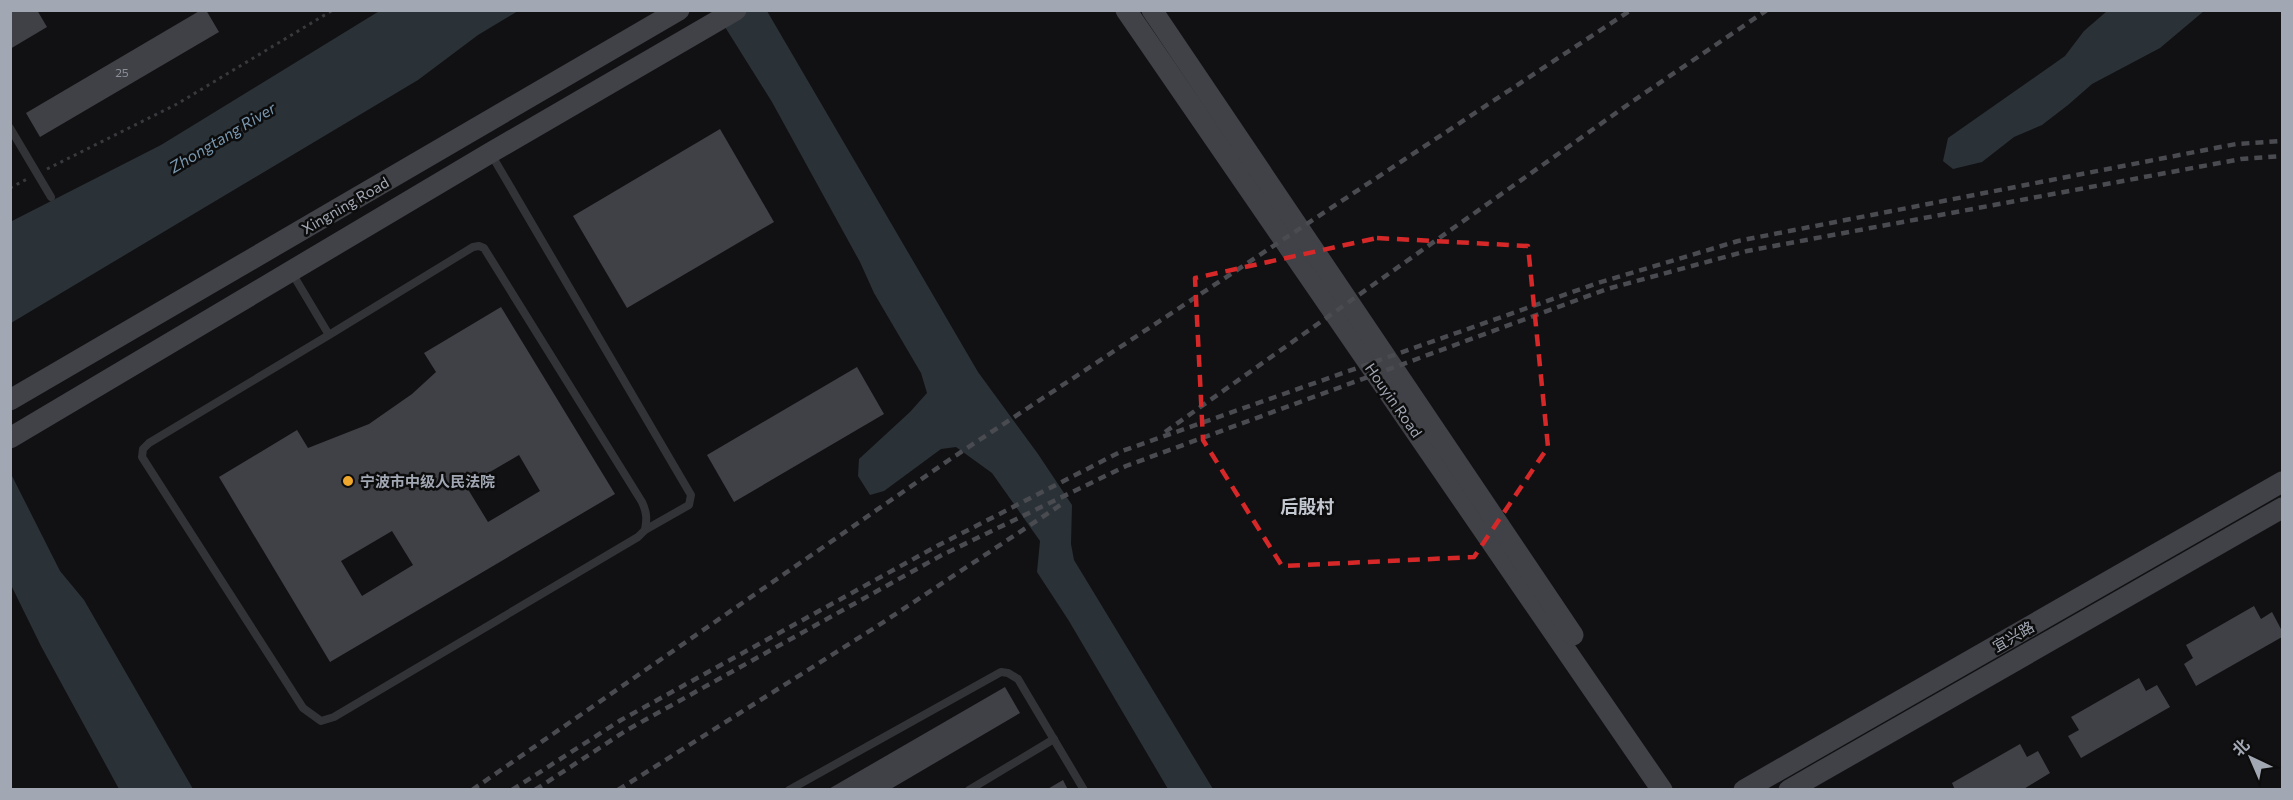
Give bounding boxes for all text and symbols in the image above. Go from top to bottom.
house number: 25 [115,65,129,79]
water label: Zhongtang River [164,97,279,177]
street label: Xingning Road [298,173,392,237]
street label: Houyin Road [1362,359,1426,441]
place label: 宁波市中级人民法院 [360,472,495,490]
marker: 宁波市中级人民法院 [341,474,355,488]
district label: 后殷村 [1280,495,1334,517]
street label: 宜兴路 [1989,617,2037,655]
north arrow [2221,728,2281,788]
text: 北 [2228,734,2253,759]

